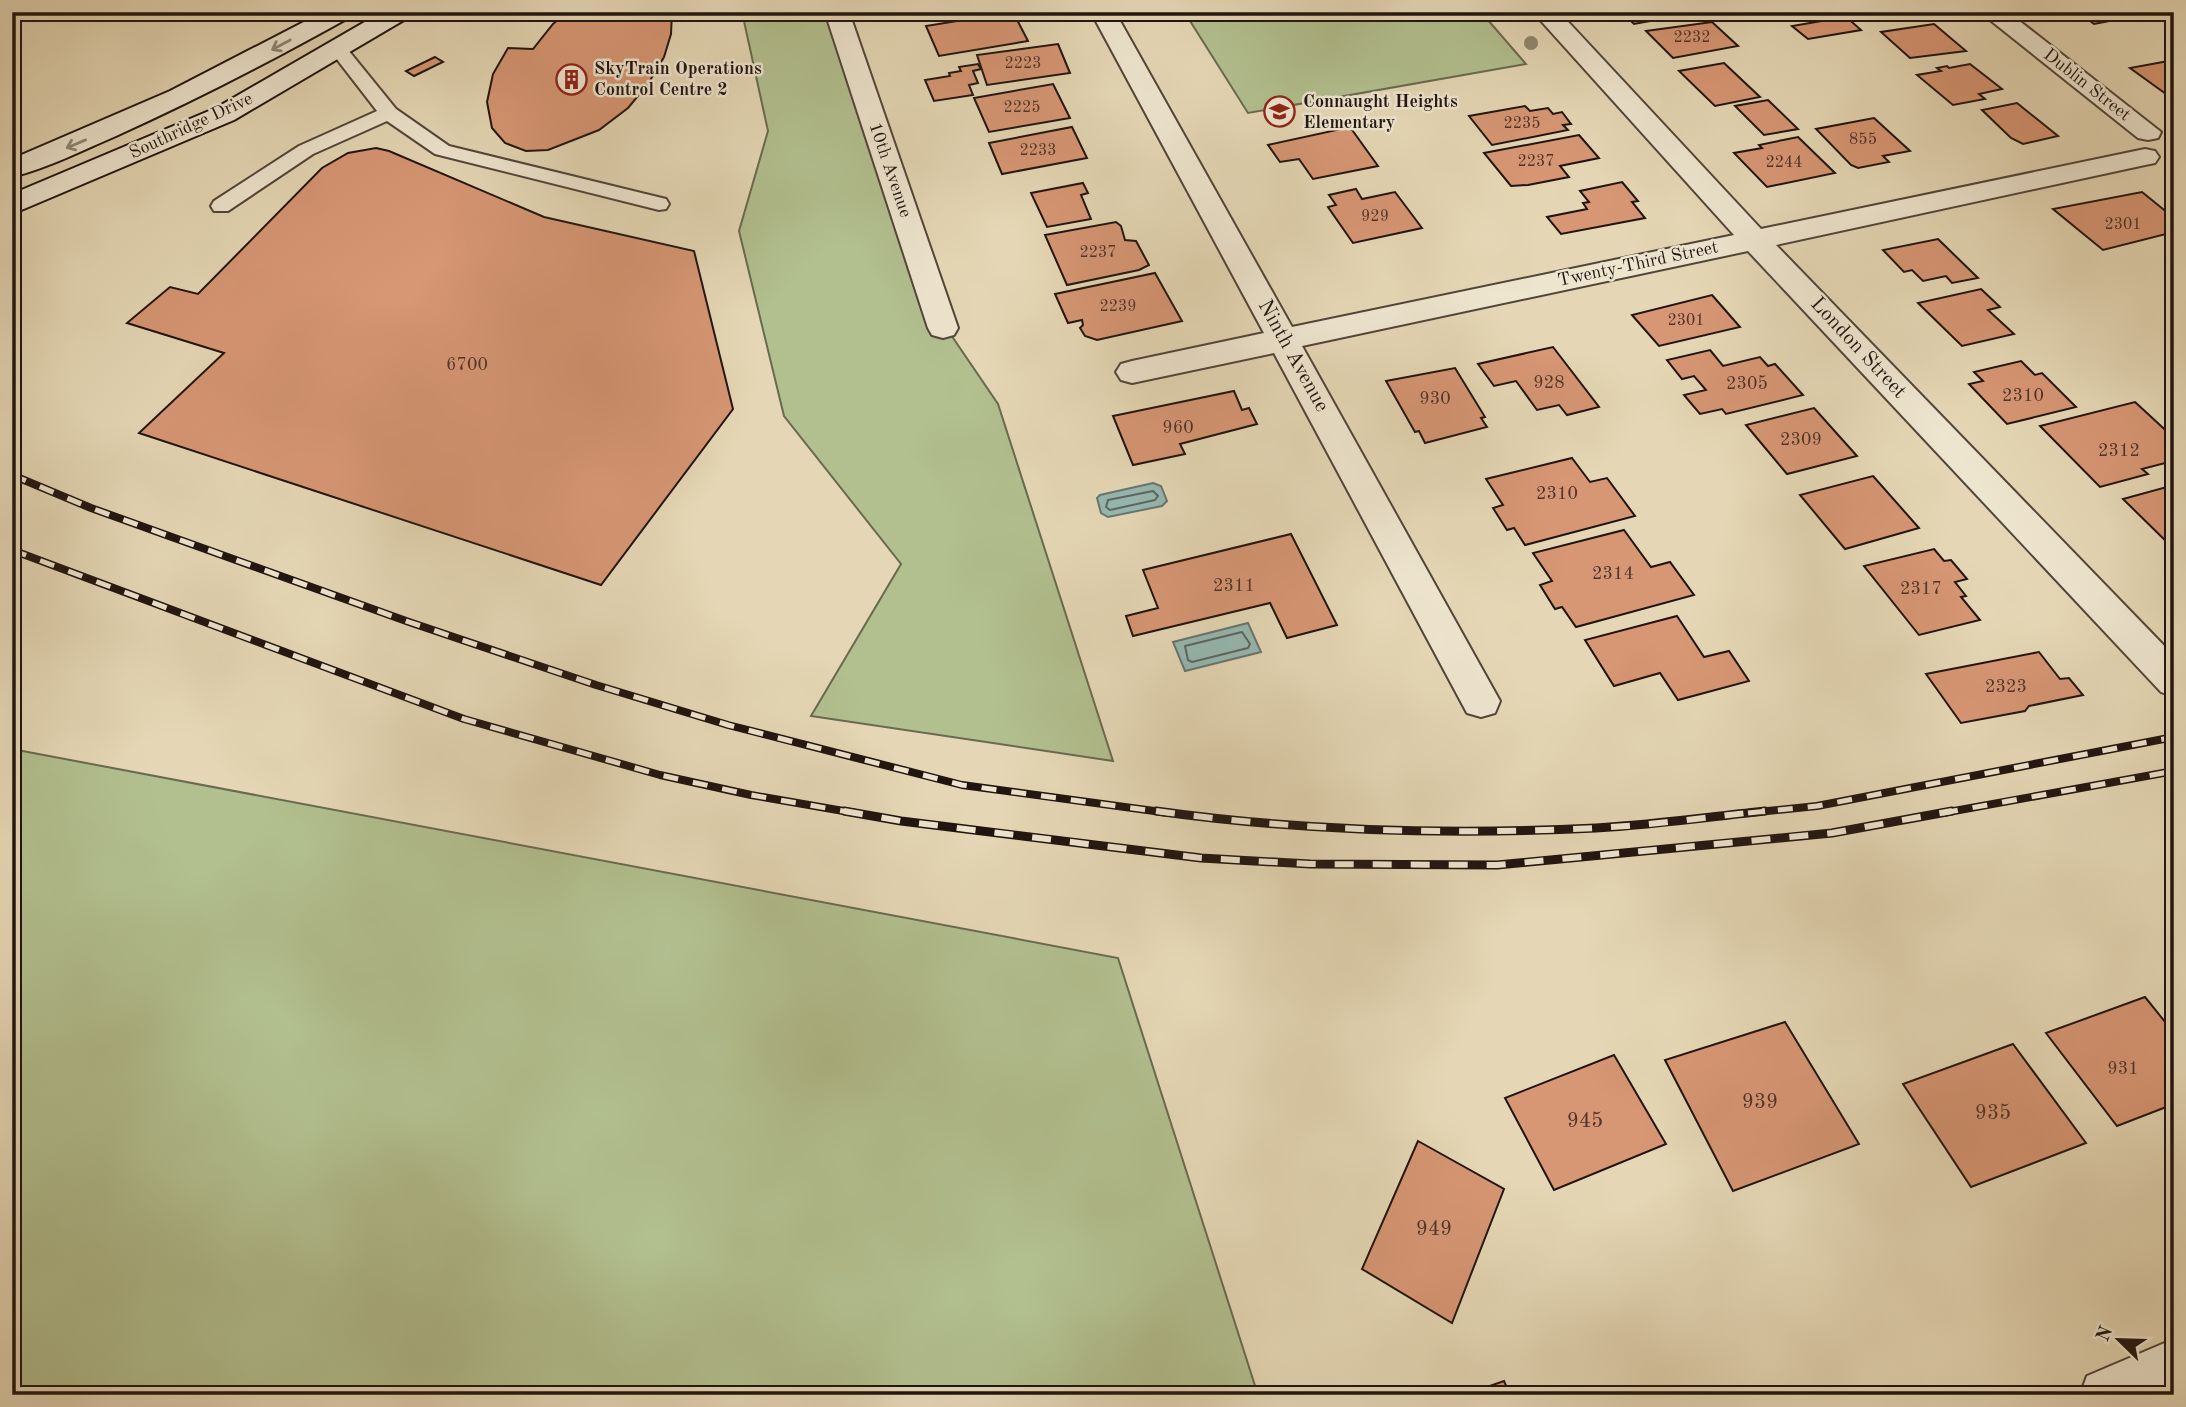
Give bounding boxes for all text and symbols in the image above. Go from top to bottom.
house number: 2232 [1673,30,1711,46]
one-way arrow [271,39,292,52]
street label: Dublin Street [2040,46,2134,124]
house number: 2223 [1004,56,1042,72]
place label: SkyTrain Operations Control Centre 2 [594,60,762,99]
building icon: SkyTrain Operations Control Centre 2 [554,62,588,96]
street label: Southridge Drive [127,90,255,162]
place label: Connaught Heights Elementary [1303,93,1458,132]
school or university icon: Connaught Heights Elementary [1263,95,1297,129]
house number: 2225 [1003,100,1041,116]
house number: 2235 [1503,116,1541,132]
street label: 10th Avenue [865,120,915,220]
house number: 855 [1849,132,1877,148]
one-way arrow [66,138,87,151]
house number: 2233 [1019,143,1057,159]
house number: 2237 [1517,154,1555,170]
house number: 2244 [1765,155,1803,171]
house number: 929 [1361,209,1389,225]
house number: 2301 [2104,217,2142,233]
street label: Twenty-Third Street [1556,238,1720,290]
house number: 2237 [1079,245,1117,261]
street label: London Street [1806,293,1910,403]
street label: Ninth Avenue [1254,296,1332,416]
house number: 2239 [1099,299,1137,315]
house number: 2301 [1667,313,1705,329]
house number: 6700 [446,356,488,374]
house number: 928 [1533,374,1565,392]
house number: 2305 [1726,375,1768,393]
house number: 2310 [2002,387,2044,405]
house number: 930 [1419,390,1451,408]
house number: 960 [1162,419,1194,437]
house number: 2309 [1780,431,1822,449]
house number: 2312 [2098,442,2140,460]
house number: 2310 [1536,485,1578,503]
house number: 2314 [1592,565,1634,583]
house number: 2311 [1213,577,1255,595]
house number: 2317 [1900,580,1942,598]
house number: 2323 [1985,678,2027,696]
house number: 931 [2107,1060,2139,1078]
house number: 939 [1742,1092,1778,1113]
house number: 935 [1975,1103,2011,1124]
house number: 945 [1567,1111,1603,1132]
house number: 949 [1416,1219,1452,1240]
north arrow [2084,1306,2154,1376]
text: N [2094,1324,2117,1345]

